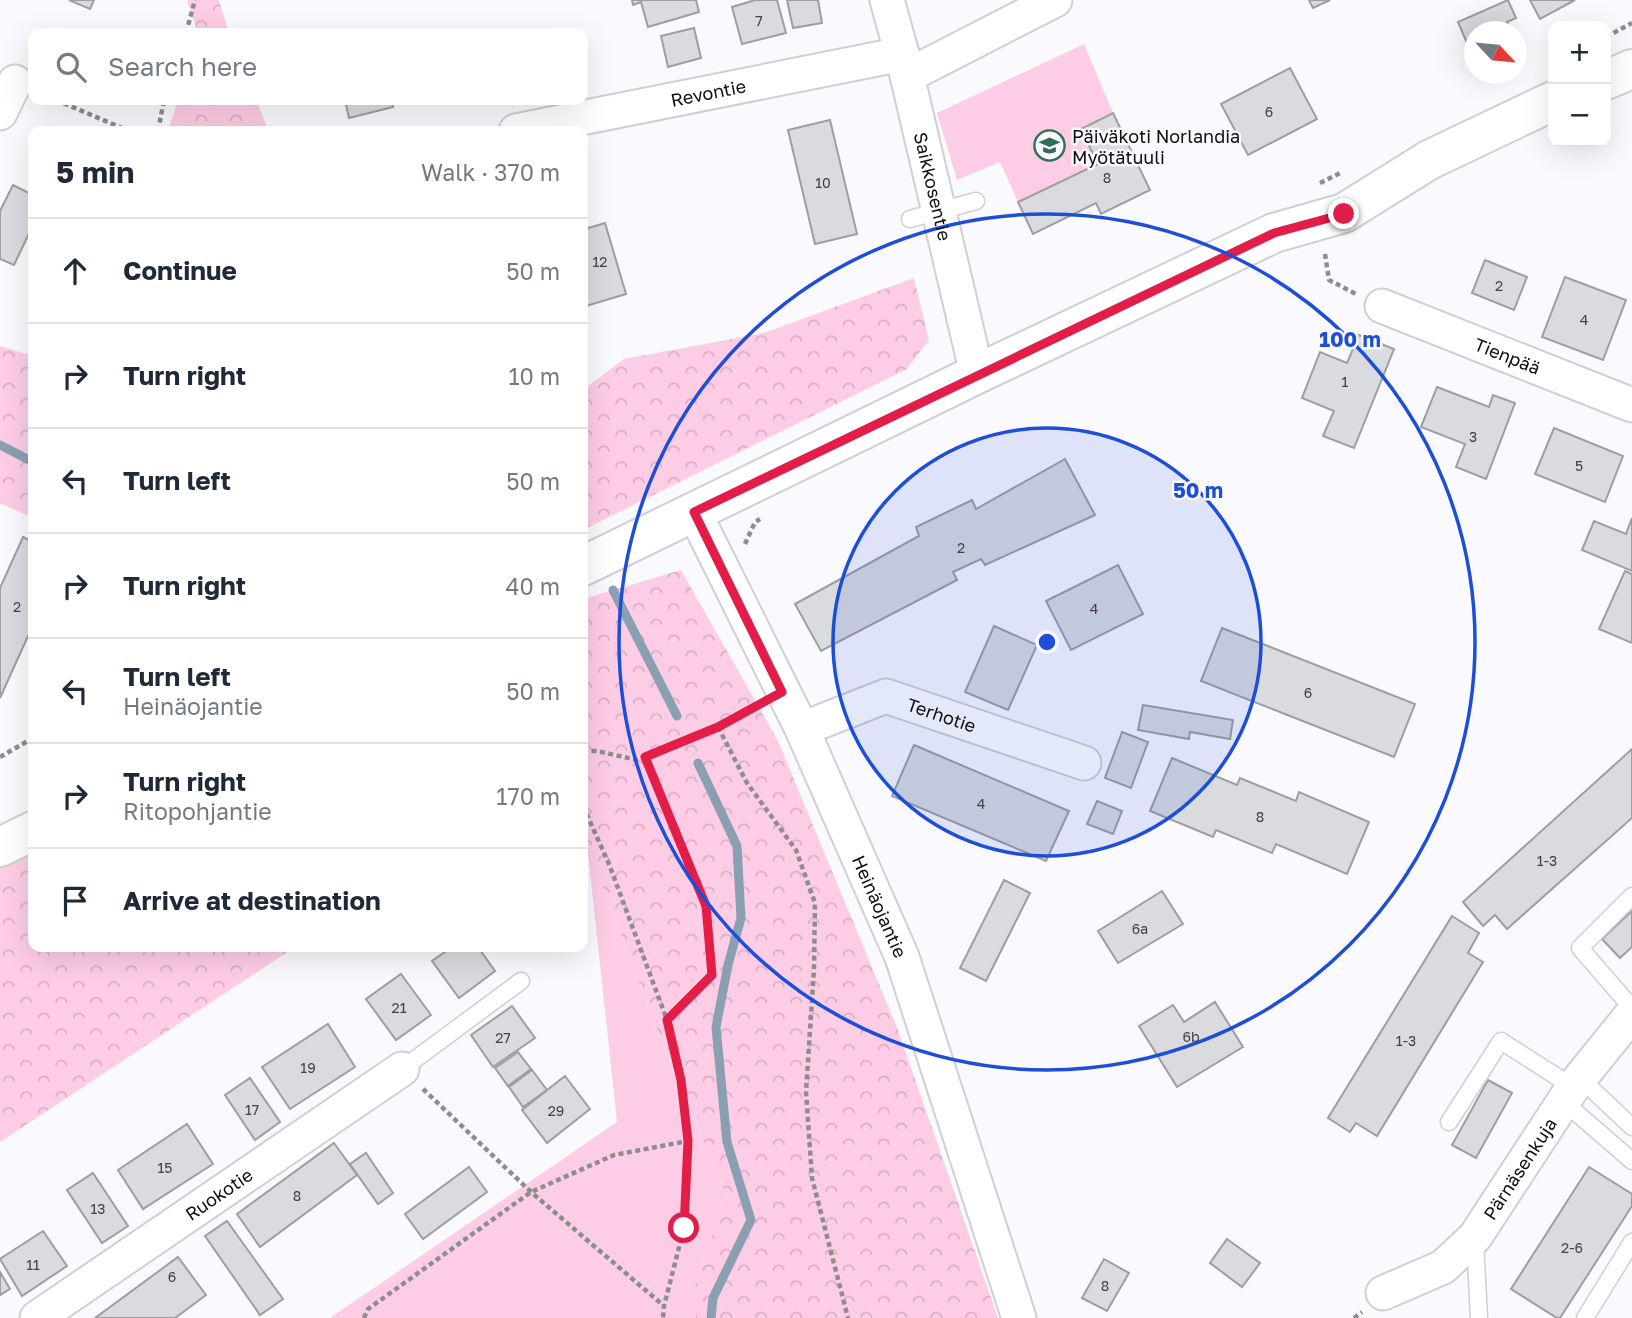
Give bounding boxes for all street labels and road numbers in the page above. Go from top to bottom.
street label: Revontie [669,74,748,111]
street label: Saikkosentie [910,130,956,243]
street label: Tienpää [1471,333,1544,379]
street label: Terhotie [904,693,979,737]
street label: Heinäojantie [848,852,912,961]
street label: Pärnäsenkuja [1478,1113,1561,1224]
street label: Ruokotie [181,1163,257,1225]

